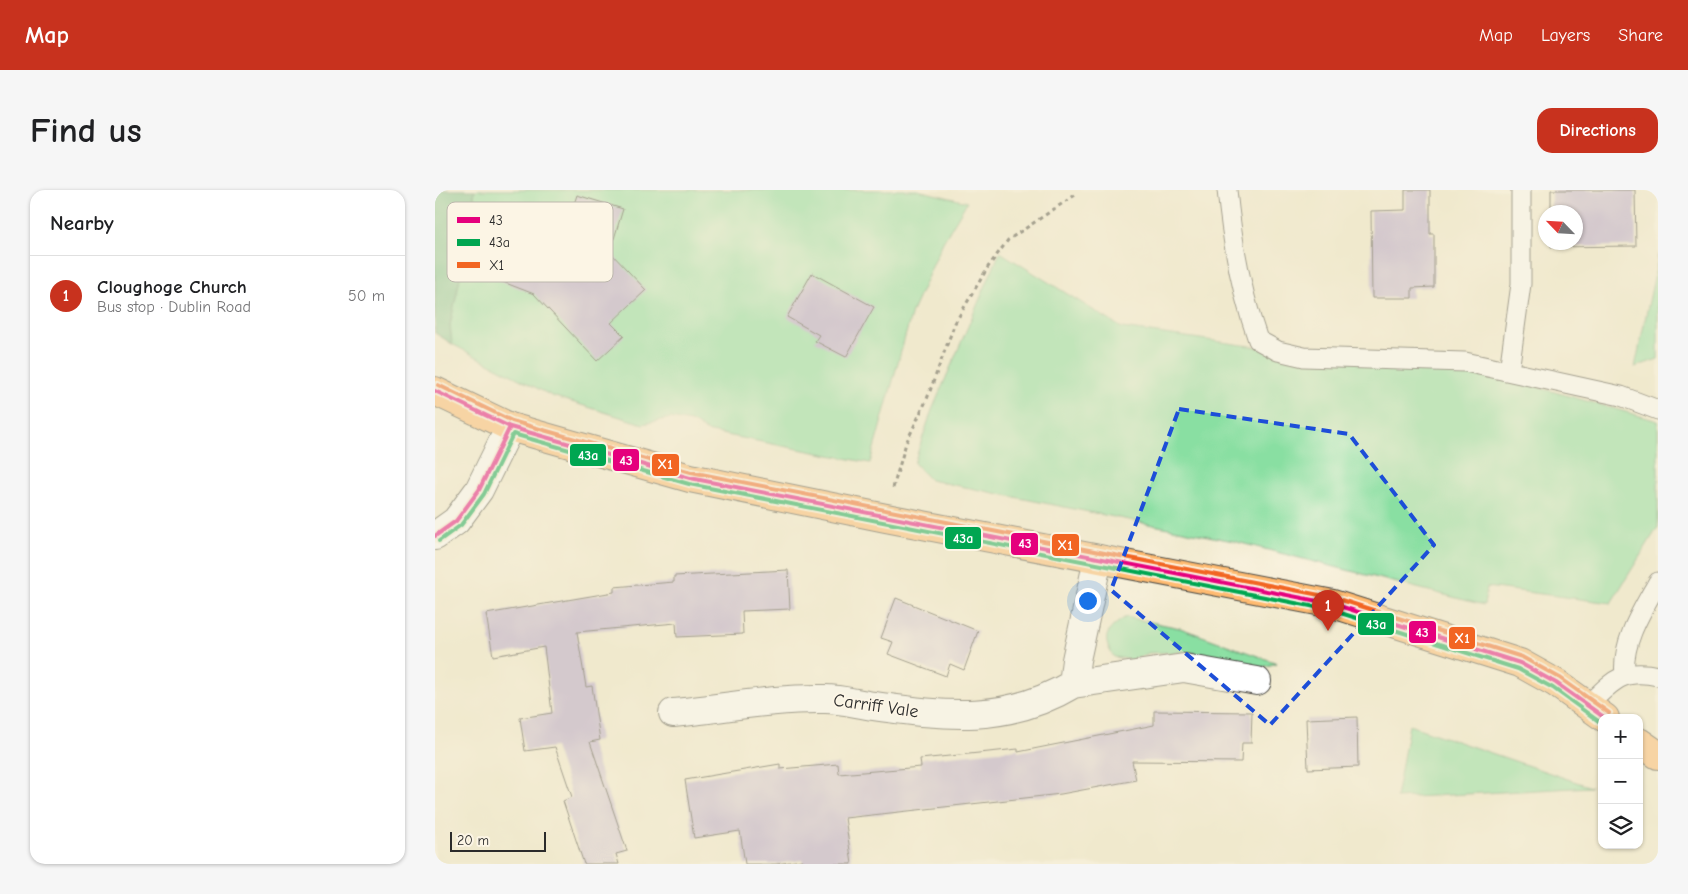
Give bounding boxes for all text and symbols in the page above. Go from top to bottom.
text: Map [25,21,69,49]
text: Map [1479,25,1513,46]
text: Layers [1541,25,1590,46]
text: Share [1618,25,1663,46]
button: Directions [1537,108,1658,153]
text: Find us [30,110,142,151]
legend [447,202,613,282]
north arrow [1538,205,1583,250]
text: Nearby [50,211,114,235]
text: 43 [489,212,503,229]
text: 43a [489,234,510,251]
text: X1 [489,257,504,274]
text: Cloughoge Church [97,276,247,298]
text: 1 [63,287,69,305]
text: 50 m [348,287,385,305]
text: Bus stop · Dublin Road [97,298,251,316]
line badge: 43a [569,443,607,467]
text: 43a [578,447,598,464]
line badge: 43 [612,448,640,472]
text: 43 [619,452,633,469]
line badge: X1 [651,453,680,477]
text: X1 [657,456,673,473]
line badge: 43a [944,526,982,550]
text: 43a [953,530,973,547]
line badge: 43 [1010,532,1039,556]
line badge: X1 [1051,533,1080,557]
text: 43 [1018,535,1032,552]
text: X1 [1057,537,1073,554]
your location [1075,588,1101,614]
pin: 1 [1312,590,1344,631]
line badge: 43a [1357,612,1395,636]
text: 43a [1366,616,1386,633]
line badge: 43 [1408,620,1437,644]
text: 43 [1415,624,1429,641]
line badge: X1 [1448,626,1476,650]
text: X1 [1454,630,1470,647]
street label: Carriff Vale [832,690,920,722]
map controls [1598,714,1643,849]
button: + [1598,714,1643,759]
button: − [1598,759,1643,804]
button: layers [1598,804,1643,849]
scale bar [450,829,546,852]
text: 20 m [457,832,489,849]

